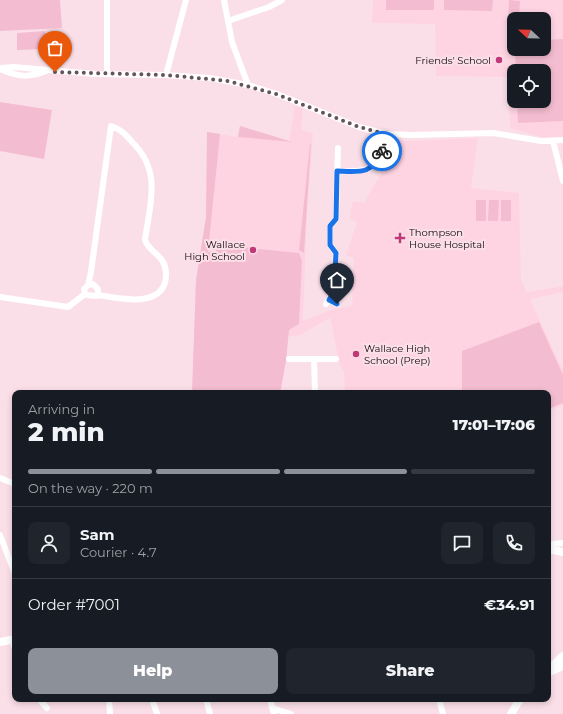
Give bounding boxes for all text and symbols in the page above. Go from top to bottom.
north arrow [507,12,551,56]
map controls [507,12,551,108]
pin [38,31,72,72]
icon: bag [44,37,66,59]
place label: Friends' School [415,54,491,67]
marker: Friends' School [494,55,504,65]
button: locate [507,64,551,108]
courier [362,131,402,171]
icon: bike [371,140,393,162]
place label: Thompson House Hospital [409,226,485,251]
marker: Thompson House Hospital [394,232,406,244]
place label: Wallace High School [184,238,245,263]
marker: Wallace High School [248,245,258,255]
pin [320,263,354,304]
icon: home [326,269,348,291]
place label: Wallace High School (Prep) [364,342,431,367]
marker: Wallace High School (Prep) [351,349,361,359]
text: Arriving in [28,401,95,417]
text: 17:01–17:06 [453,415,535,434]
text: 2 min [28,416,105,448]
text: On the way · 220 m [28,480,153,496]
button: person [28,522,70,564]
button: chat [441,522,483,564]
button: phone [493,522,535,564]
text: Sam [80,525,115,544]
text: Courier · 4.7 [80,544,157,560]
text: Order #7001 [28,595,120,614]
text: €34.91 [484,595,535,614]
button: Help [28,648,278,694]
button: Share [286,648,535,694]

